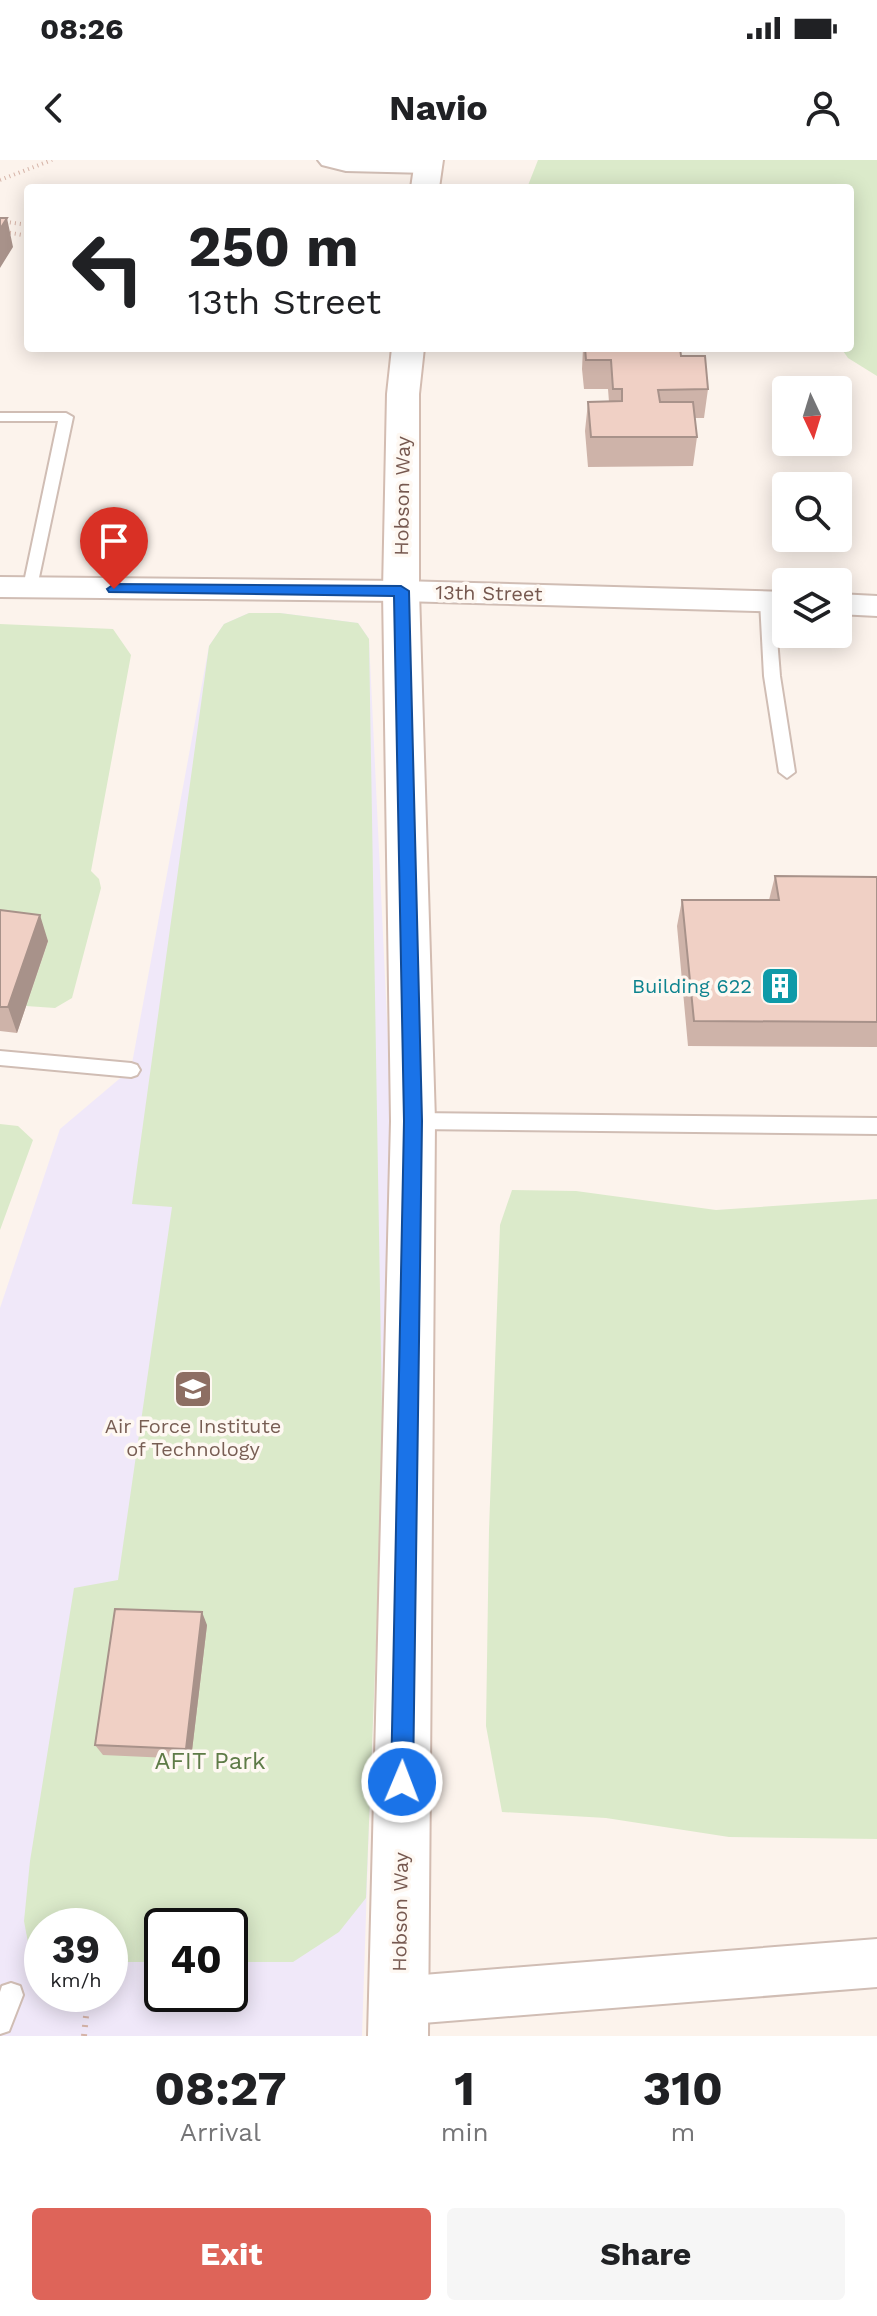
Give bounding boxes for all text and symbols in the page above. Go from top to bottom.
text: 08:26 [40,11,124,46]
icon: back [32,86,76,130]
icon: person [801,86,845,130]
text: Navio [389,87,488,129]
text: 250 m [188,214,359,280]
icon: left [56,216,160,320]
text: 13th Street [188,281,381,323]
north arrow [772,376,852,456]
map controls [772,376,852,648]
street label: Hobson Way [389,435,415,556]
button: search [772,472,852,552]
pin [80,507,148,589]
icon: arrive [92,519,136,563]
button: layers [772,568,852,648]
street label: 13th Street [435,580,543,606]
building icon: Building 622 [759,965,801,1007]
place label: Building 622 [632,974,752,998]
school or university icon: Air Force Institute of Technology [172,1368,214,1410]
place label: Air Force Institute of Technology [105,1414,281,1461]
position arrow [360,1740,444,1824]
park label: AFIT Park [154,1747,266,1775]
street label: Hobson Way [387,1851,413,1972]
speed limit sign: 40 [144,1908,248,2012]
text: 39 [52,1926,100,1973]
text: km/h [50,1968,102,1992]
text: 08:27 [154,2060,287,2117]
text: 1 [454,2060,475,2117]
text: 310 [643,2060,723,2117]
text: Arrival [180,2117,261,2147]
text: min [441,2117,489,2147]
text: m [670,2117,695,2147]
button: Exit [32,2208,431,2300]
button: Share [447,2208,845,2300]

